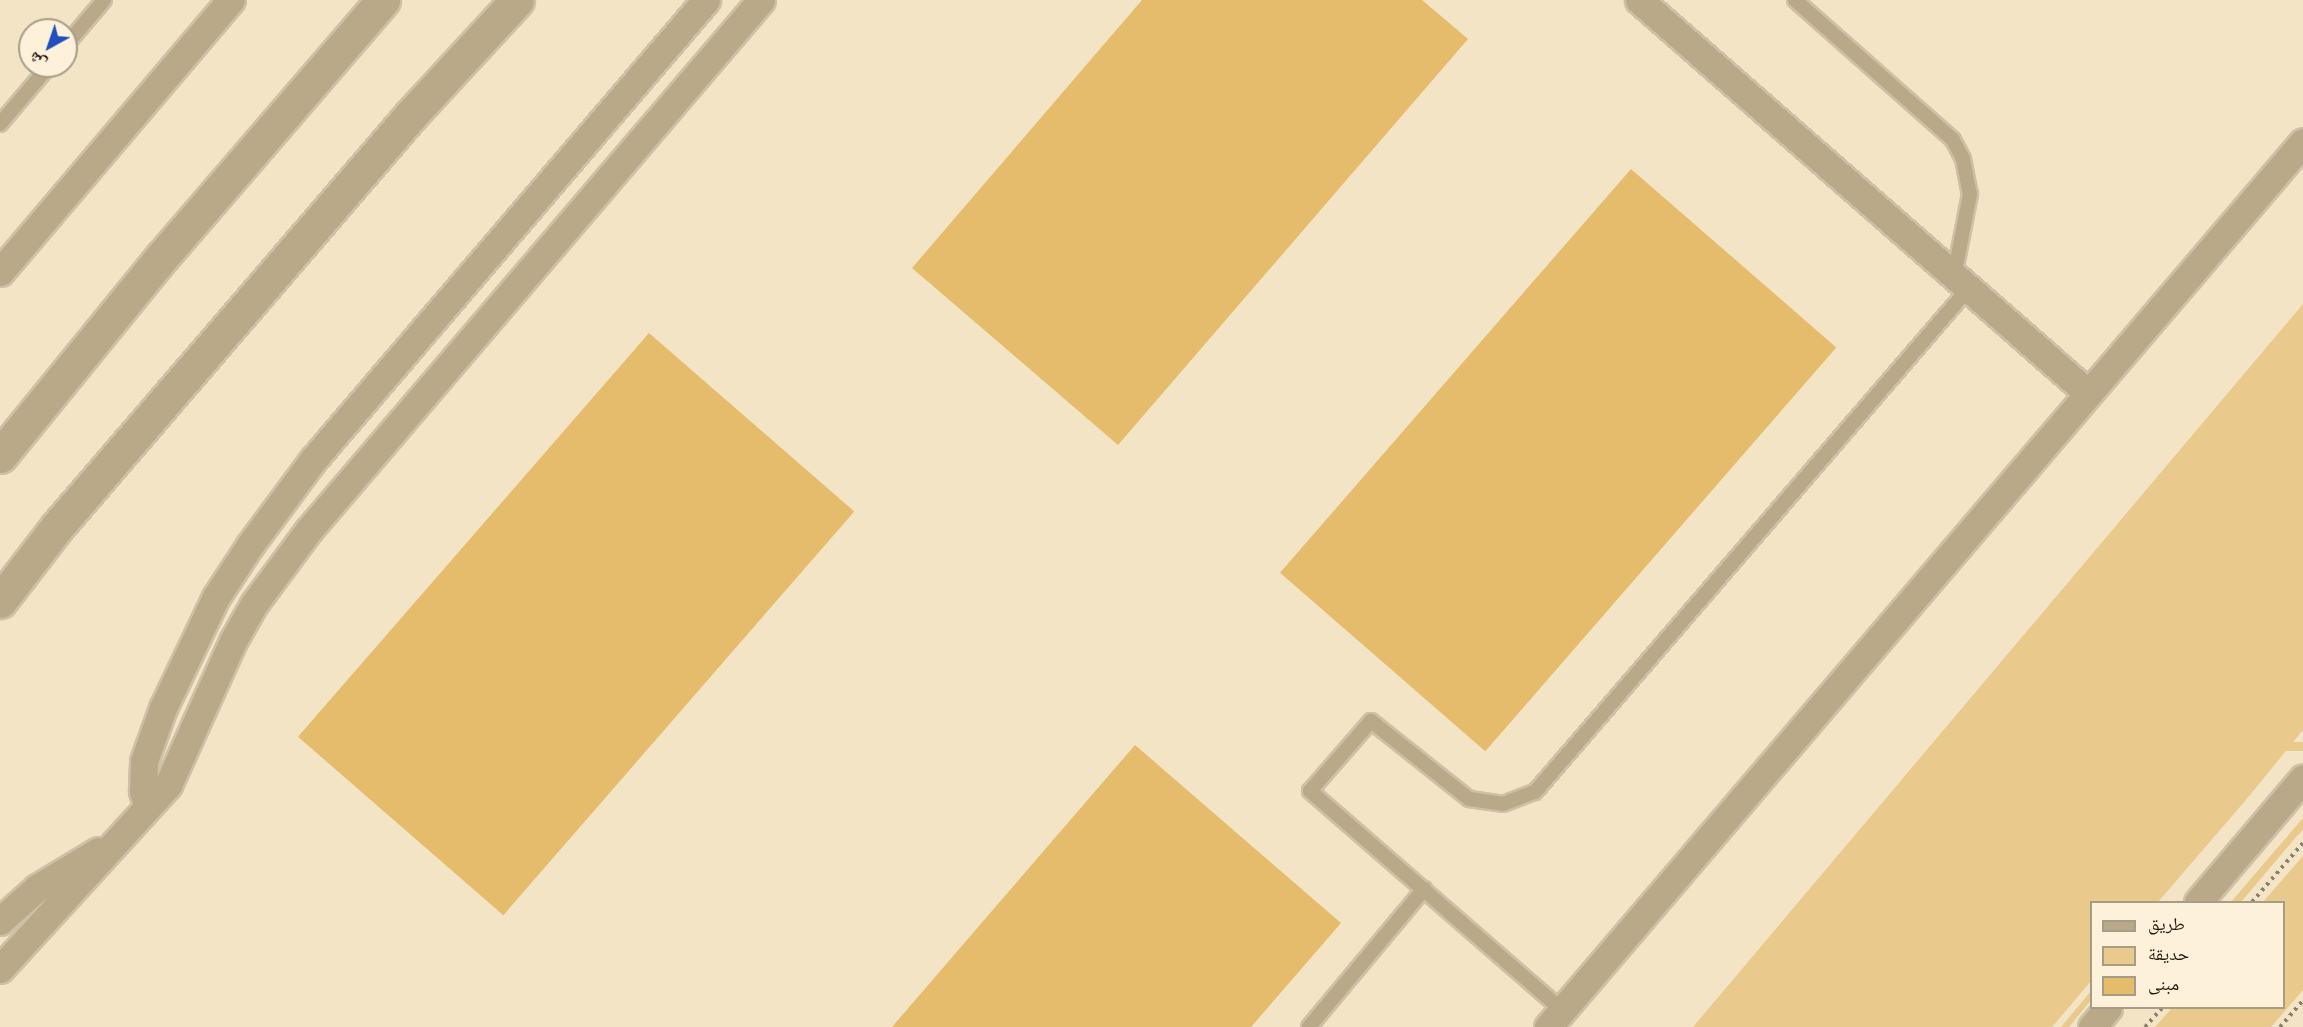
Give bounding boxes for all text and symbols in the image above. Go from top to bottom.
north arrow [18,18,78,78]
text: ش [24,46,51,74]
legend [2090,901,2285,1009]
text: طريق [2148,912,2185,936]
text: حديقة [2148,942,2189,966]
text: مبنى [2148,972,2179,996]

